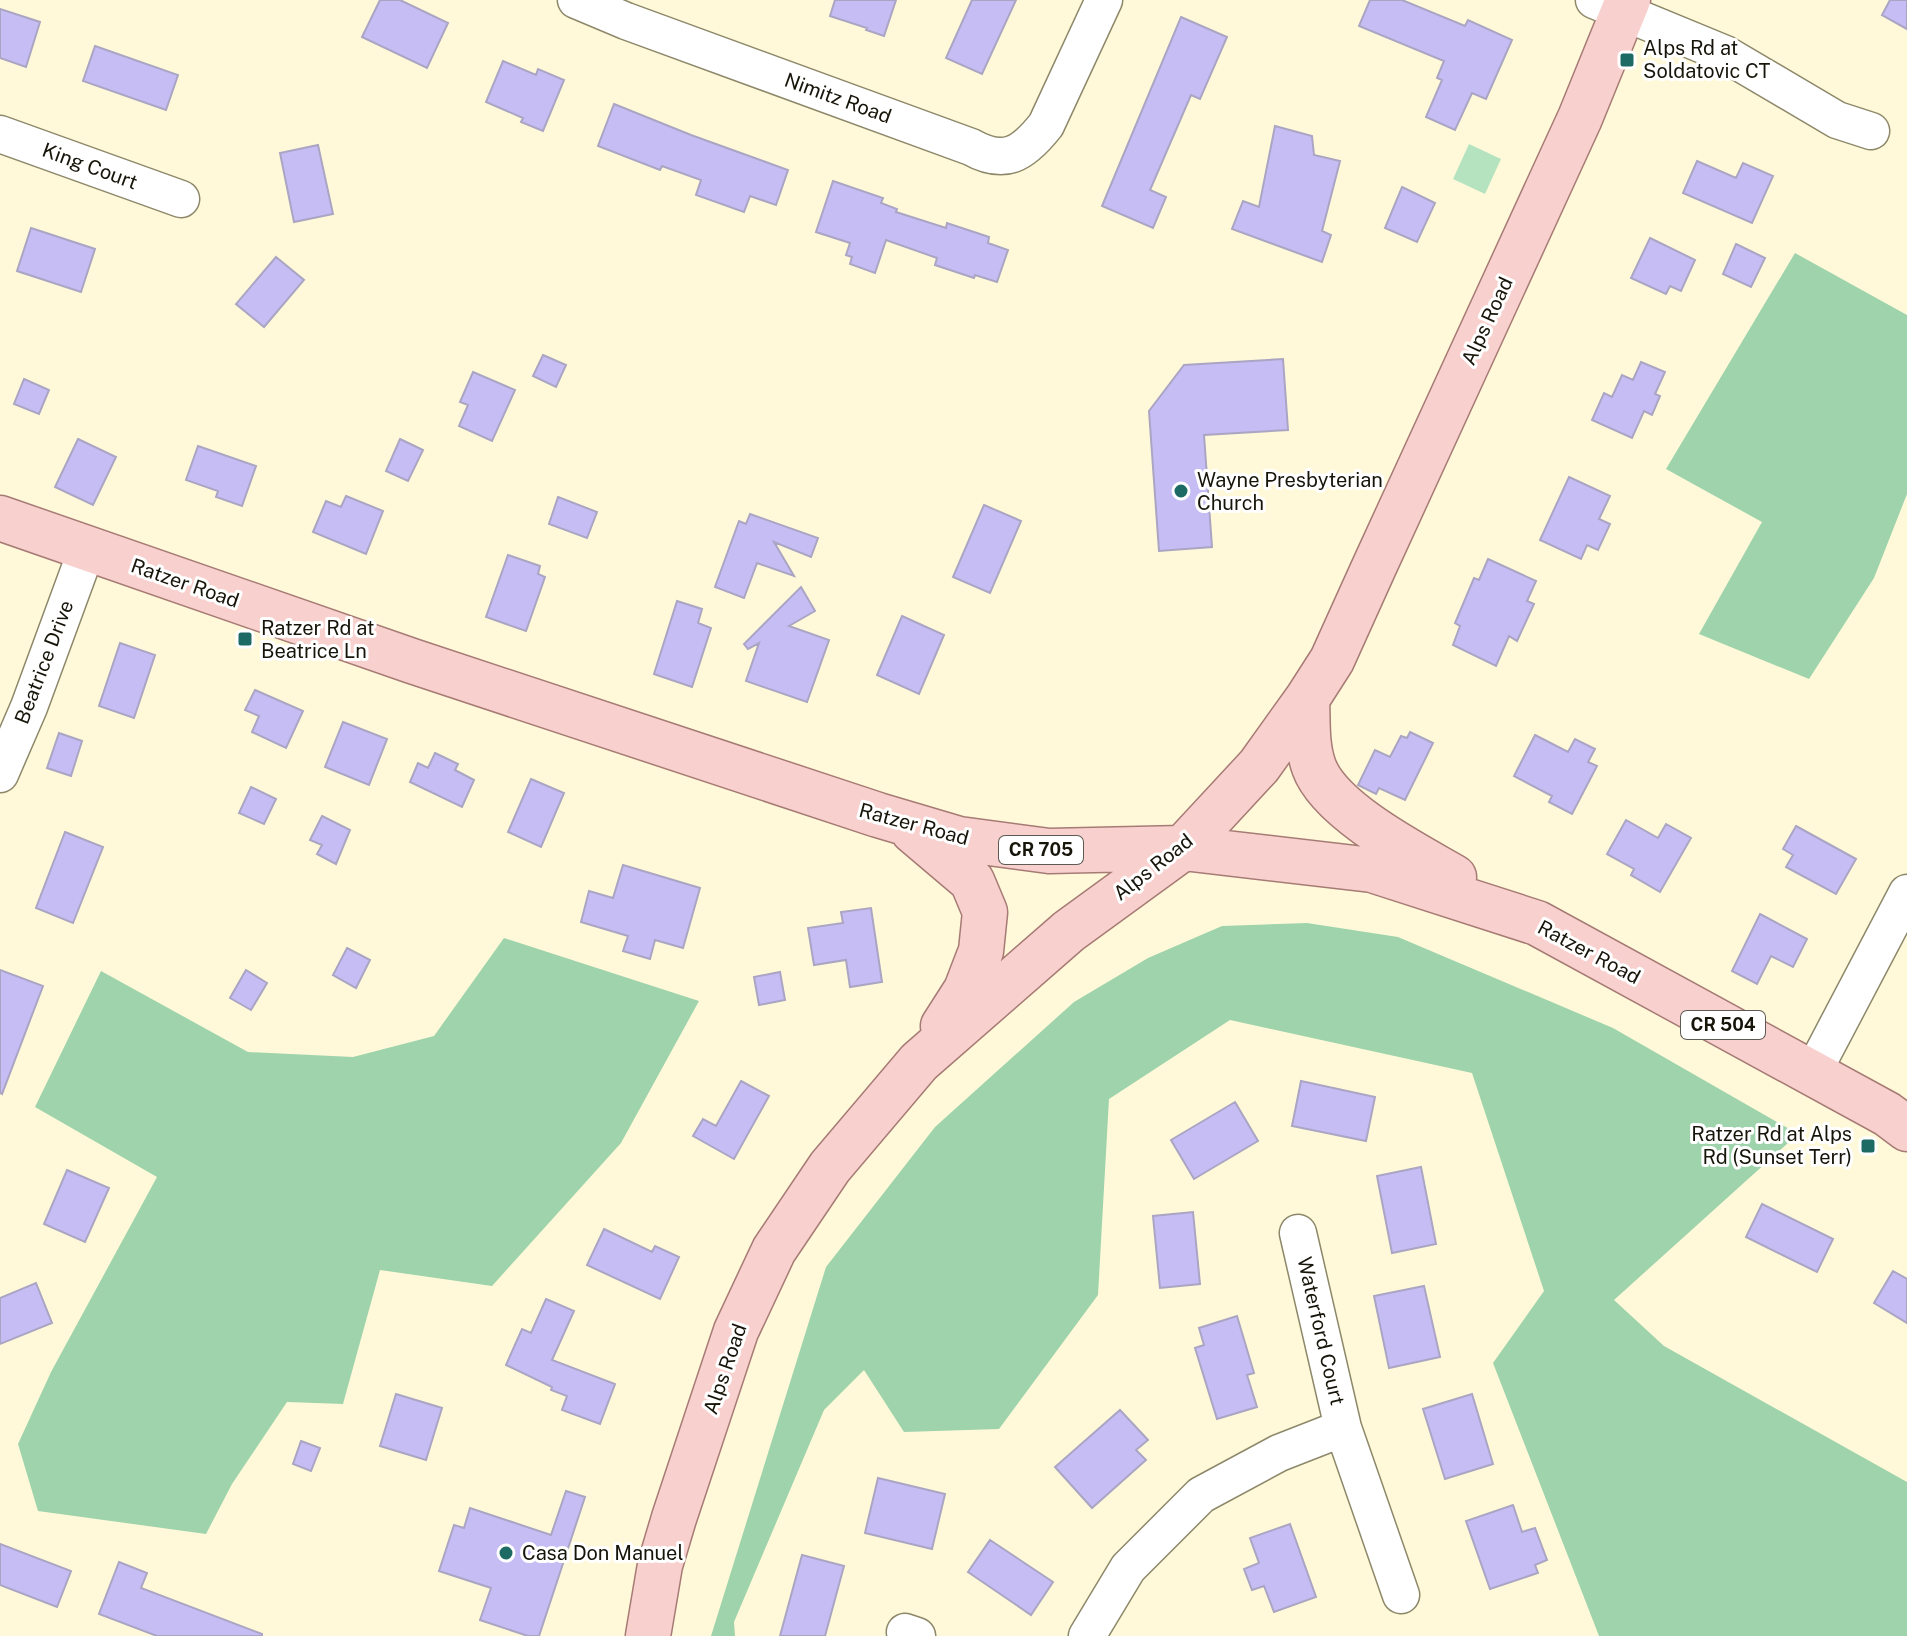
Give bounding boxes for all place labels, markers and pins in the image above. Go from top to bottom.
place label: Alps Rd at Soldatovic CT [1643,36,1770,83]
marker: Alps Rd at Soldatovic CT [1618,51,1636,69]
place label: Wayne Presbyterian Church [1197,468,1383,515]
marker: Wayne Presbyterian Church [1172,482,1190,500]
place label: Ratzer Rd at Beatrice Ln [261,616,375,663]
marker: Ratzer Rd at Beatrice Ln [236,630,254,648]
place label: Ratzer Rd at Alps Rd (Sunset Terr) [1691,1122,1852,1169]
marker: Ratzer Rd at Alps Rd (Sunset Terr) [1859,1137,1877,1155]
place label: Casa Don Manuel [522,1541,684,1565]
marker: Casa Don Manuel [497,1544,515,1562]

